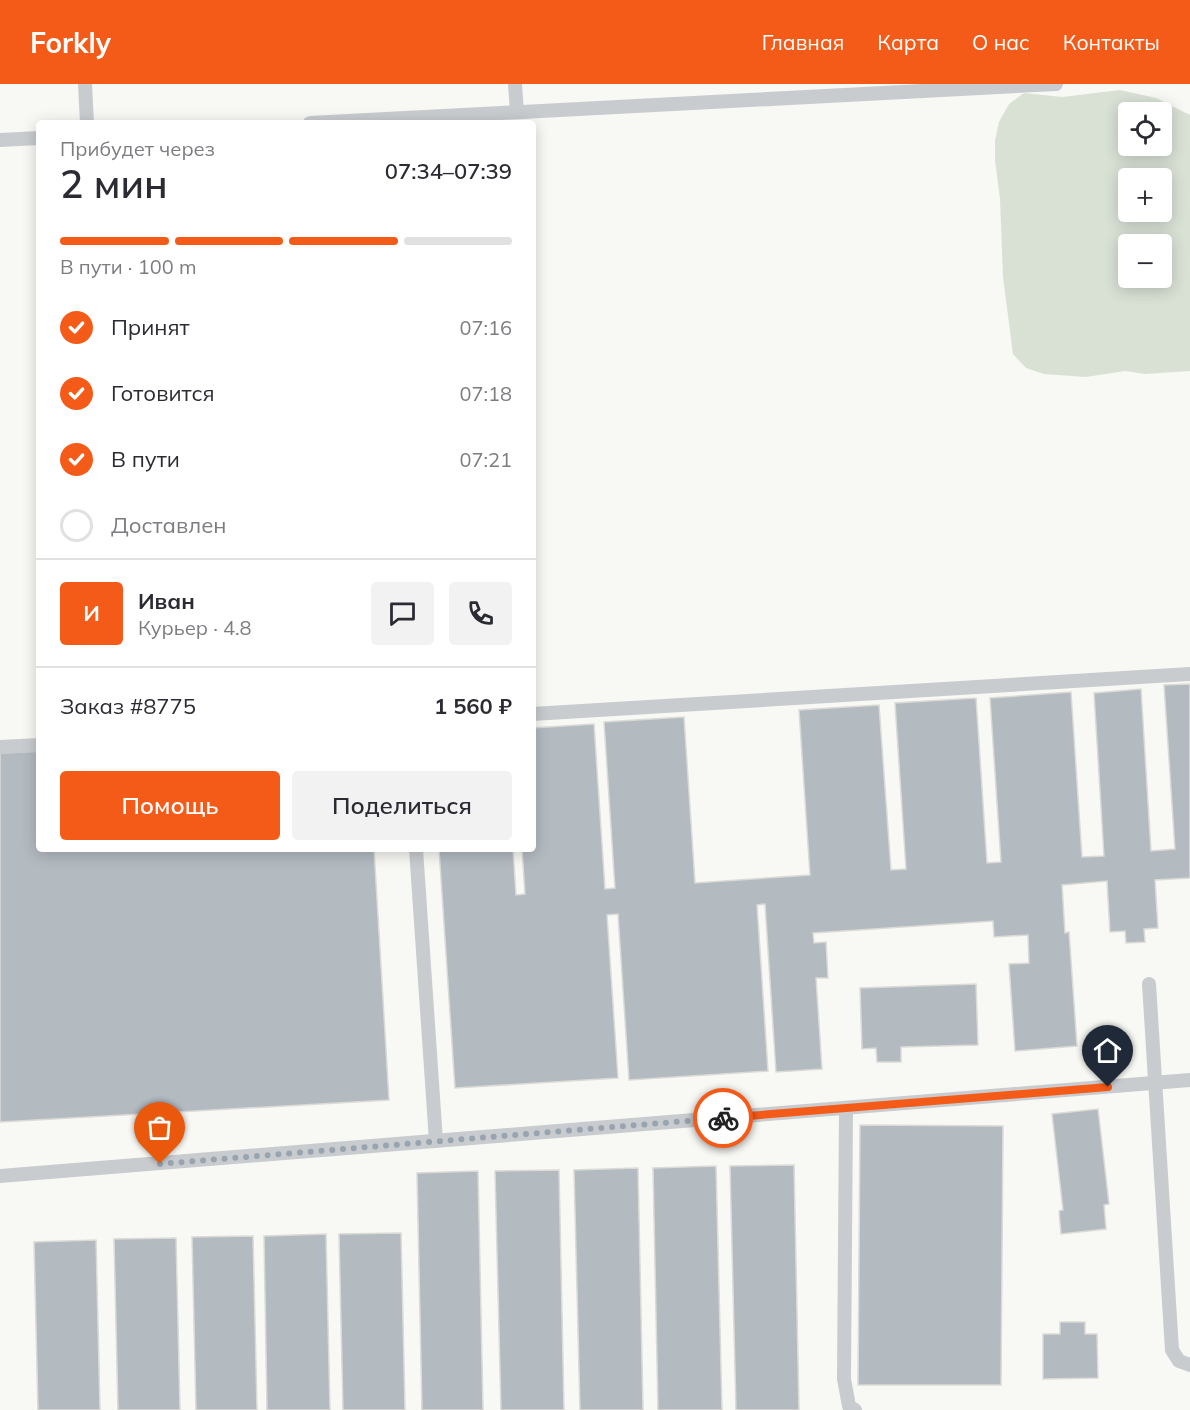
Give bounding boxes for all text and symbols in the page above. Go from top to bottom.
text: Forkly [30,25,111,60]
text: Главная [762,29,844,55]
text: Карта [877,29,939,55]
text: О нас [972,29,1030,55]
text: Контакты [1063,29,1160,55]
map controls [1118,102,1172,288]
button: locate [1118,102,1172,156]
text: Прибудет через [60,136,215,161]
text: 07:34–07:39 [385,157,512,185]
text: 2 мин [60,159,168,208]
button: + [1118,168,1172,222]
button: − [1118,234,1172,288]
text: В пути · 100 m [60,254,196,279]
icon: check [60,311,93,344]
text: Принят [111,313,190,341]
text: 07:16 [459,315,512,340]
icon: check [60,377,93,410]
text: Готовится [111,379,215,407]
text: 07:18 [459,381,512,406]
icon: check [60,443,93,476]
text: В пути [111,445,180,473]
text: 07:21 [459,447,512,472]
text: Доставлен [111,511,227,539]
button: chat [371,582,434,645]
button: phone [449,582,512,645]
text: Иван [138,587,195,615]
text: И [83,599,100,627]
text: Курьер · 4.8 [138,615,252,640]
text: Заказ #8775 [60,692,196,720]
text: 1 560 ₽ [434,692,512,720]
button: Помощь [60,771,280,840]
button: Поделиться [292,771,512,840]
pin [1082,1025,1133,1087]
icon: home [1091,1034,1124,1067]
courier [693,1088,753,1148]
pin [134,1102,185,1164]
icon: bike [707,1102,740,1135]
icon: bag [143,1111,176,1144]

